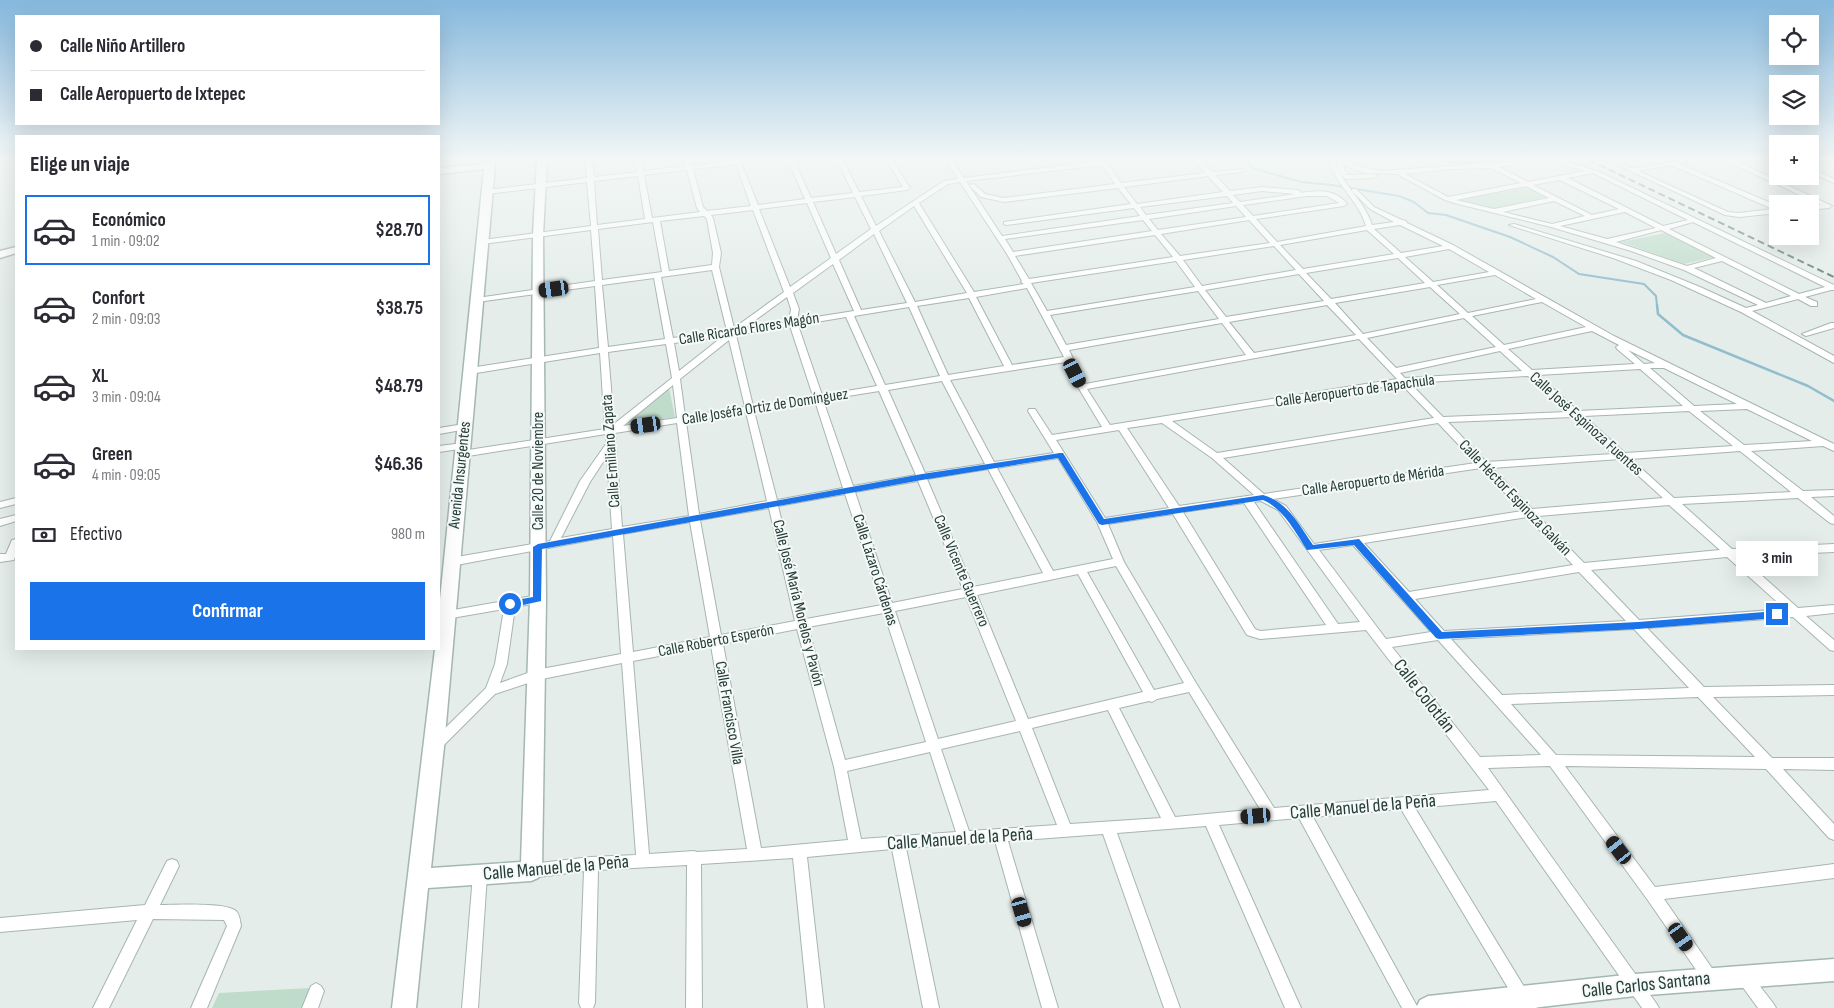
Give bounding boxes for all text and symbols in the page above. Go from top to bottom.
map controls [1769,15,1819,245]
button: locate [1769,15,1819,65]
text: Calle Niño Artillero [60,35,185,58]
button: layers [1769,75,1819,125]
text: Calle Aeropuerto de Ixtepec [60,83,246,106]
button: + [1769,135,1819,185]
text: Elige un viaje [30,151,130,178]
button: − [1769,195,1819,245]
icon: car [32,208,77,253]
text: Económico [92,209,166,232]
text: $28.70 [375,219,423,242]
text: 1 min · 09:02 [92,232,159,251]
car [538,279,569,299]
icon: car [32,286,77,331]
text: Confort [92,287,145,310]
text: $38.75 [376,297,423,320]
street label: Calle Ricardo Flores Magón [678,309,820,349]
text: 2 min · 09:03 [92,310,161,329]
car [1061,356,1088,390]
icon: car [32,364,77,409]
text: XL [92,365,108,388]
street label: Calle José Espinoza Fuentes [1525,368,1647,480]
street label: Calle Aeropuerto de Tapachula [1274,370,1436,412]
text: $48.79 [375,375,423,398]
street label: Calle Joséfa Ortiz de Domínguez [680,384,850,430]
text: 3 min · 09:04 [92,388,161,407]
street label: Calle Emiliano Zapata [598,394,624,508]
street label: Calle 20 de Noviembre [529,412,548,530]
car [630,415,661,435]
street label: Avenida Insurgentes [445,420,475,531]
street label: Calle Héctor Espinoza Galván [1455,436,1575,560]
icon: car [32,442,77,487]
text: Green [92,443,132,466]
text: $46.36 [374,453,423,476]
street label: Calle Aeropuerto de Mérida [1301,462,1445,500]
text: 4 min · 09:05 [92,466,160,485]
street label: Calle Lázaro Cárdenas [848,512,902,628]
street label: Calle Vicente Guerrero [929,512,993,630]
street label: Calle José María Morelos y Pavón [768,518,828,688]
icon: cash [30,521,58,549]
text: Efectivo [70,523,122,546]
text: 980 m [391,525,425,544]
callout: 3 min [1736,542,1818,576]
text: 3 min [1762,549,1792,568]
button: Confirmar [30,582,425,640]
route start [499,593,521,615]
route end [1766,603,1788,625]
street label: Calle Roberto Esperón [657,620,775,662]
street label: Calle Colotlán [1388,655,1460,737]
street label: Calle Francisco Villa [711,660,747,766]
street label: Calle Manuel de la Peña [1289,789,1437,825]
car [1240,807,1271,825]
street label: Calle Manuel de la Peña [886,822,1034,856]
car [1603,834,1634,866]
street label: Calle Manuel de la Peña [482,850,630,886]
car [1010,896,1033,928]
car [1666,920,1695,954]
street label: Calle Carlos Santana [1581,967,1711,1003]

